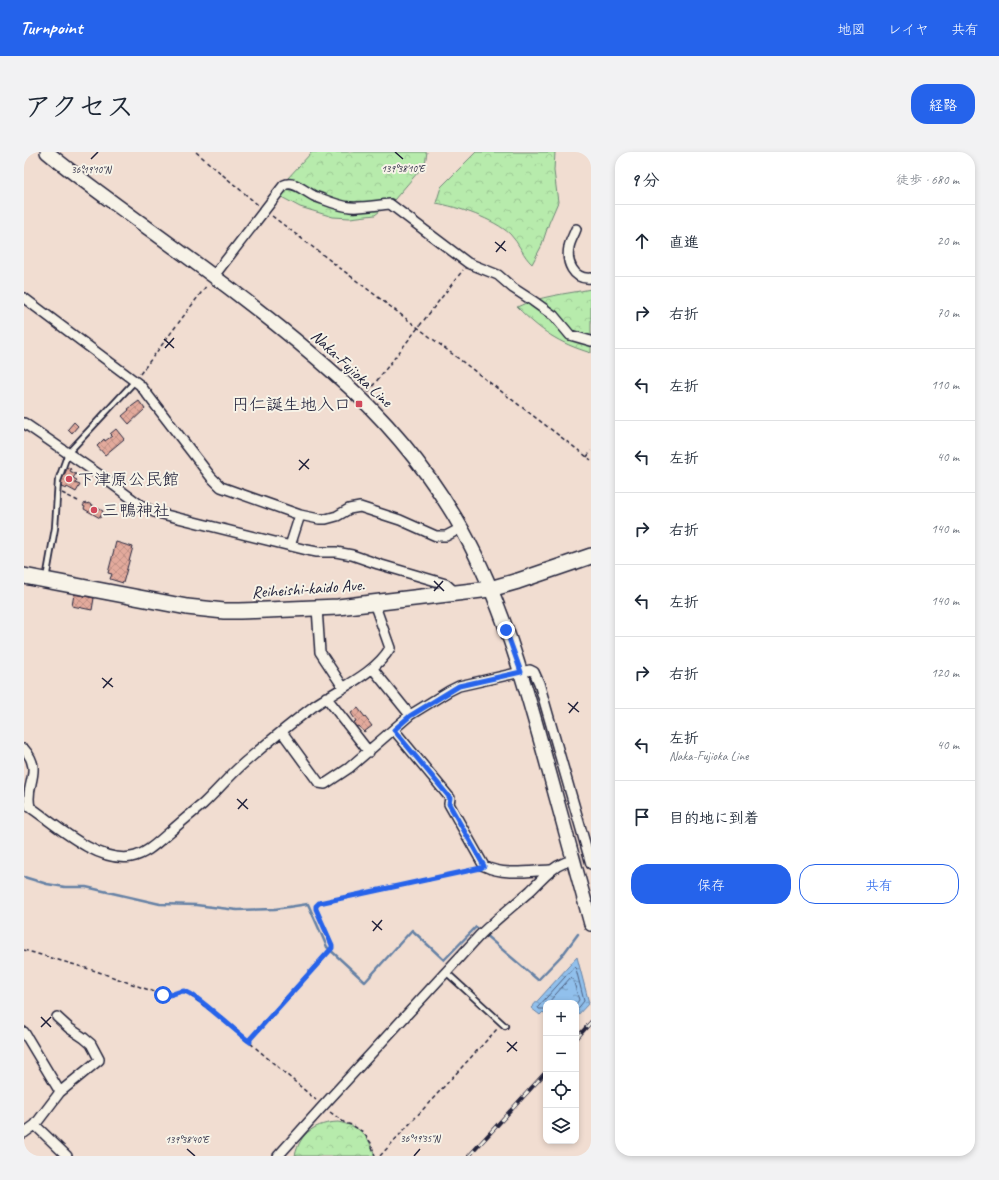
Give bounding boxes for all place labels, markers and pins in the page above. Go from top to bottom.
place label: 円仁誕生地入口 [232,394,351,415]
marker: 円仁誕生地入口 [354,399,364,409]
place label: 下津原公民館 [77,469,179,490]
marker: 下津原公民館 [64,474,74,484]
place label: 三鴨神社 [102,500,170,521]
marker: 三鴨神社 [89,505,99,515]

